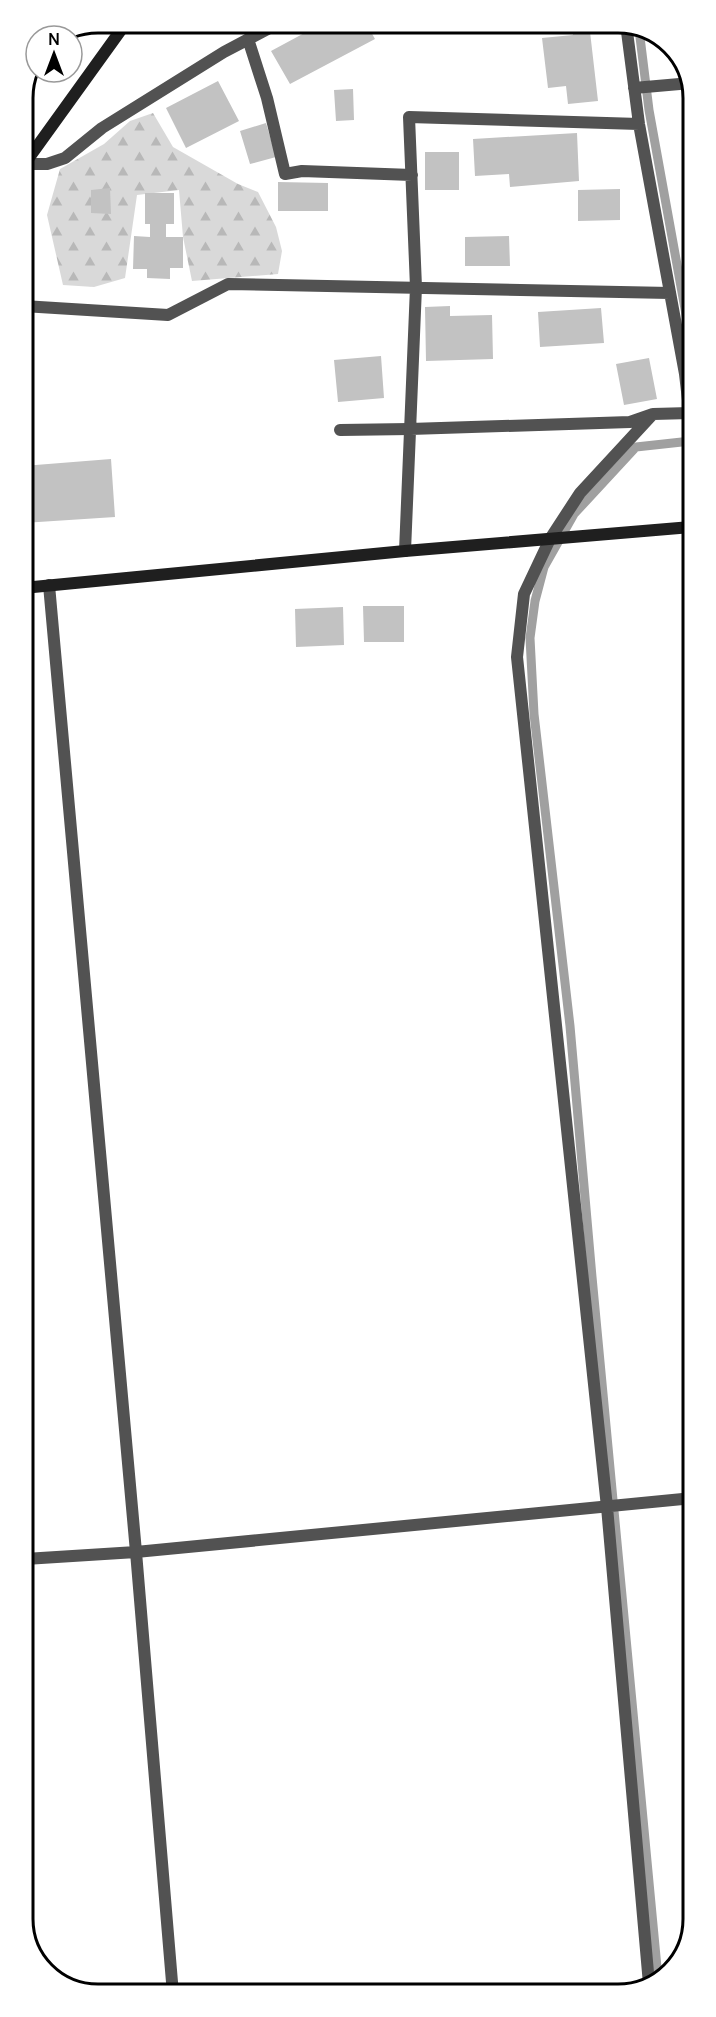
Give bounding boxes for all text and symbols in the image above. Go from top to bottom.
north arrow [24,24,84,84]
text: N [48,28,60,50]

